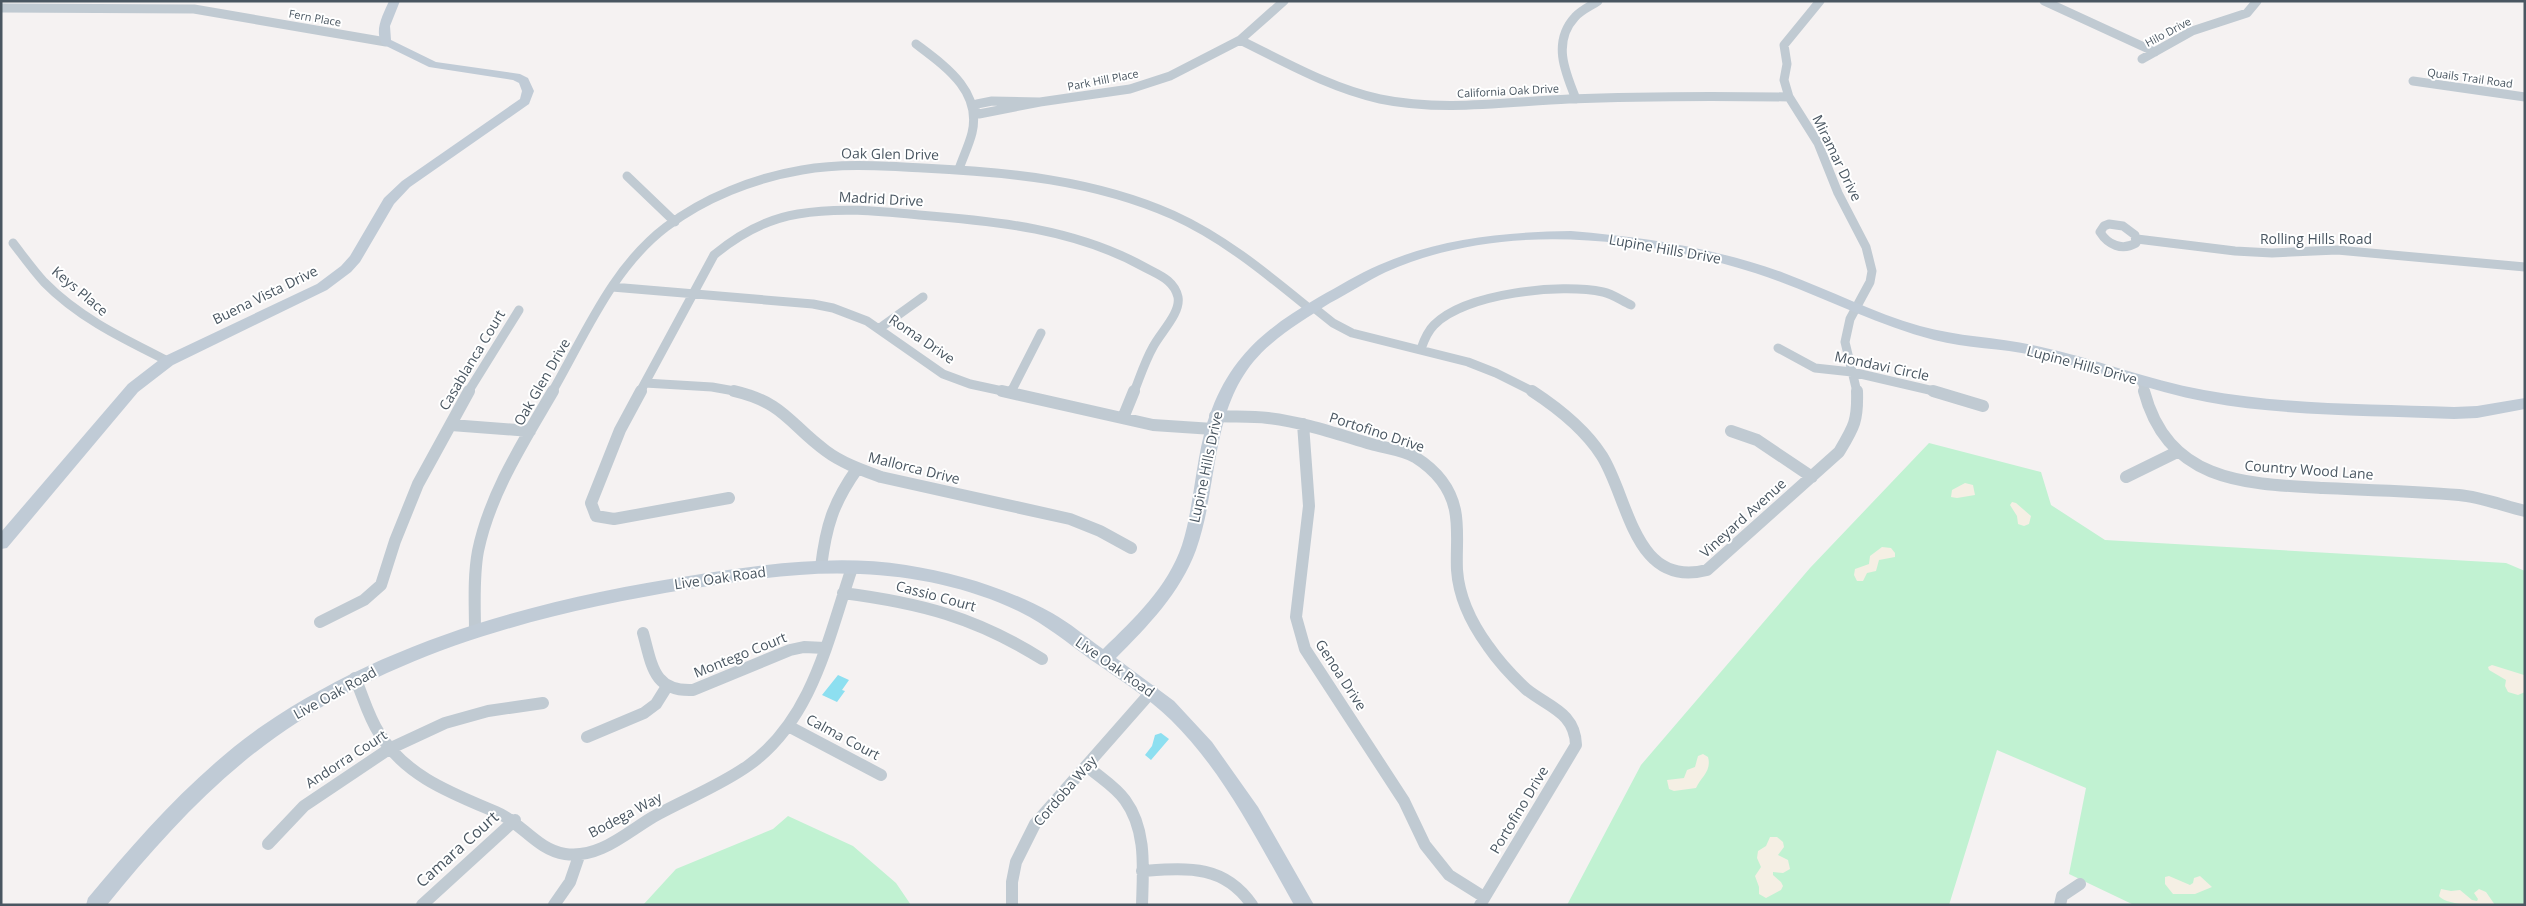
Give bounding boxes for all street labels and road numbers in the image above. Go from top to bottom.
street label: Fern Place [288,6,342,29]
street label: Hilo Drive [2142,13,2193,50]
street label: Quails Trail Road [2426,64,2514,91]
street label: Park Hill Place [1066,65,1140,94]
street label: California Oak Drive [1457,80,1559,101]
street label: Miramar Drive [1808,111,1867,204]
street label: Oak Glen Drive [841,143,939,164]
street label: Madrid Drive [838,187,924,210]
street label: Lupine Hills Drive [1608,229,1723,268]
street label: Rolling Hills Road [2260,229,2372,248]
street label: Keys Place [48,261,113,320]
street label: Buena Vista Drive [209,261,321,328]
street label: Casablanca Court [434,306,509,414]
street label: Roma Drive [886,310,959,368]
street label: Oak Glen Drive [509,335,574,429]
street label: Lupine Hills Drive [2025,341,2140,388]
street label: Mondavi Circle [1833,346,1931,385]
street label: Portofino Drive [1327,407,1427,456]
street label: Lupine Hills Drive [1184,409,1227,524]
street label: Mallorca Drive [866,447,962,488]
street label: Country Wood Lane [2244,456,2374,483]
street label: Vineyard Avenue [1696,474,1790,561]
street label: Live Oak Road [673,562,767,593]
street label: Cassio Court [894,576,978,615]
street label: Montego Court [691,627,789,682]
street label: Live Oak Road [1072,632,1159,701]
street label: Genoa Drive [1311,636,1371,714]
street label: Live Oak Road [290,662,380,723]
street label: Calma Court [803,709,883,764]
street label: Andorra Court [301,725,390,792]
street label: Cordoba Way [1029,751,1101,830]
street label: Portofino Drive [1485,762,1552,857]
street label: Bodega Way [585,787,666,842]
street label: Camara Court [411,806,503,892]

